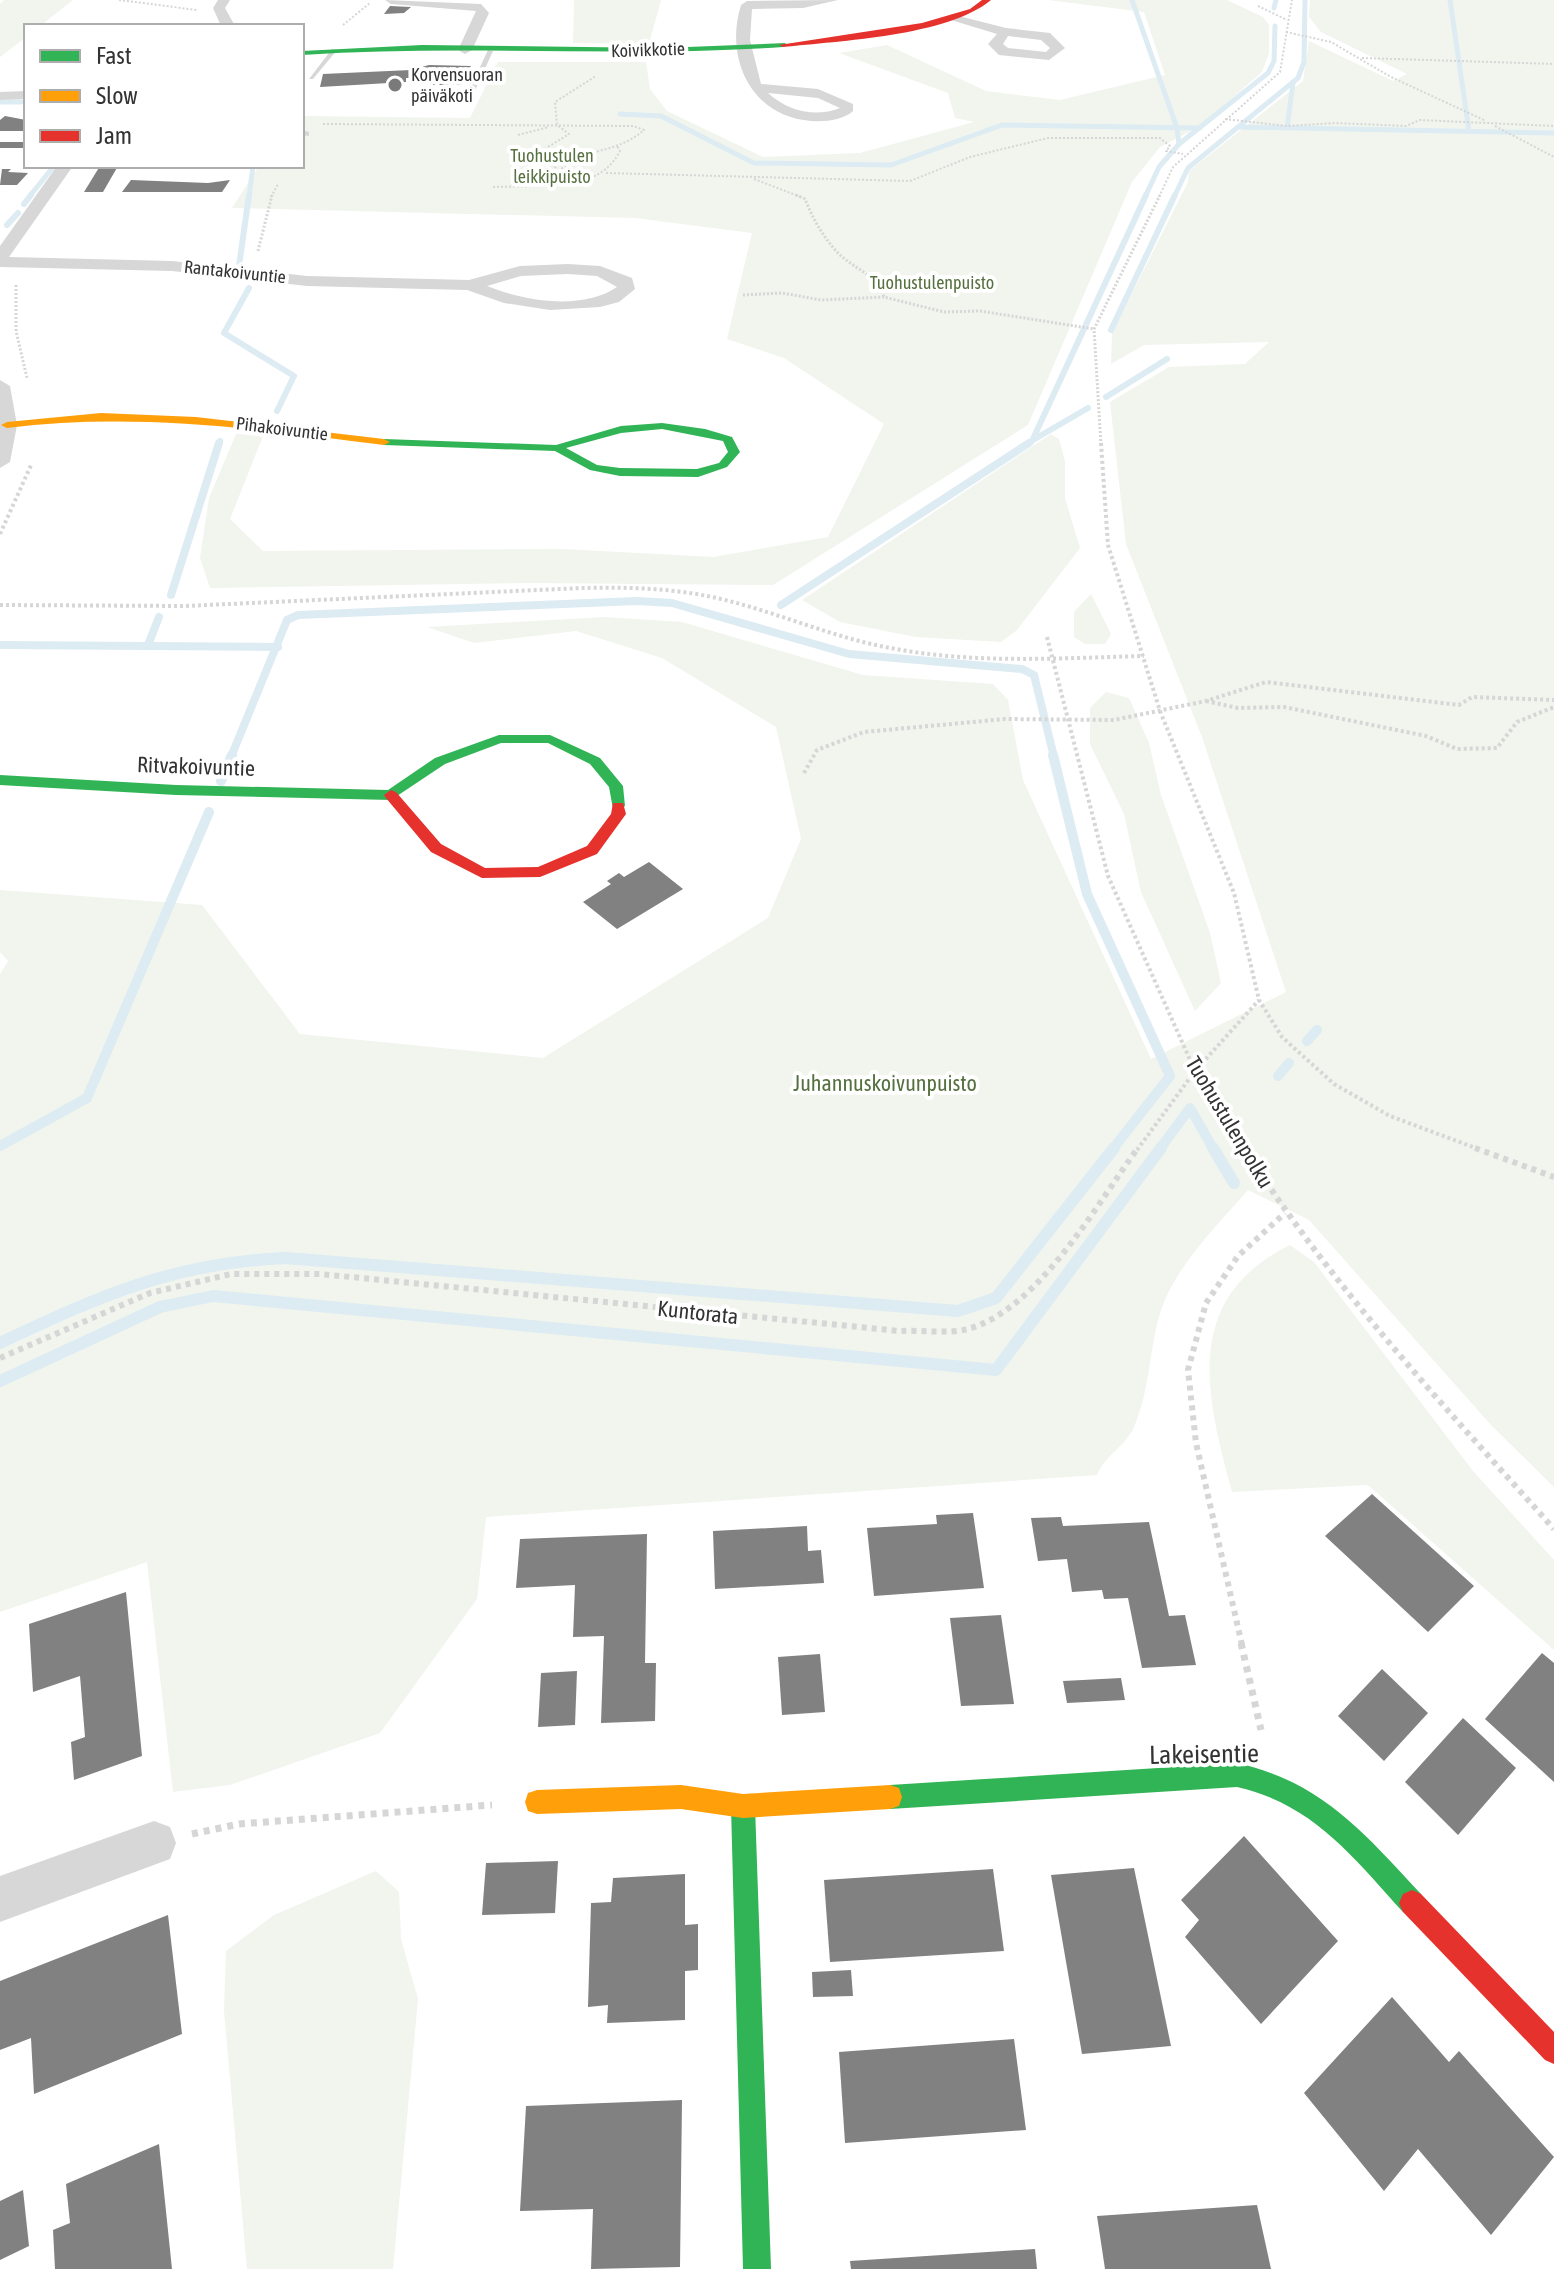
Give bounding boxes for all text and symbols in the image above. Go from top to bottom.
legend [24,24,304,168]
street label: Koivikkotie [611,38,685,61]
text: Fast [96,42,132,69]
place label: Korvensuoran päiväkoti [411,64,503,106]
marker: Korvensuoran päiväkoti [386,76,404,94]
text: Slow [96,82,138,109]
text: Jam [96,122,132,149]
park label: Tuohustulen leikkipuisto [510,145,594,187]
street label: Rantakoivuntie [183,256,287,287]
park label: Tuohustulenpuisto [870,272,994,293]
street label: Pihakoivuntie [235,412,329,445]
street label: Ritvakoivuntie [137,751,255,781]
street label: Tuohustulenpolku [1181,1052,1279,1192]
park label: Juhannuskoivunpuisto [793,1070,977,1096]
street label: Kuntorata [656,1295,740,1329]
street label: Lakeisentie [1149,1738,1259,1770]

